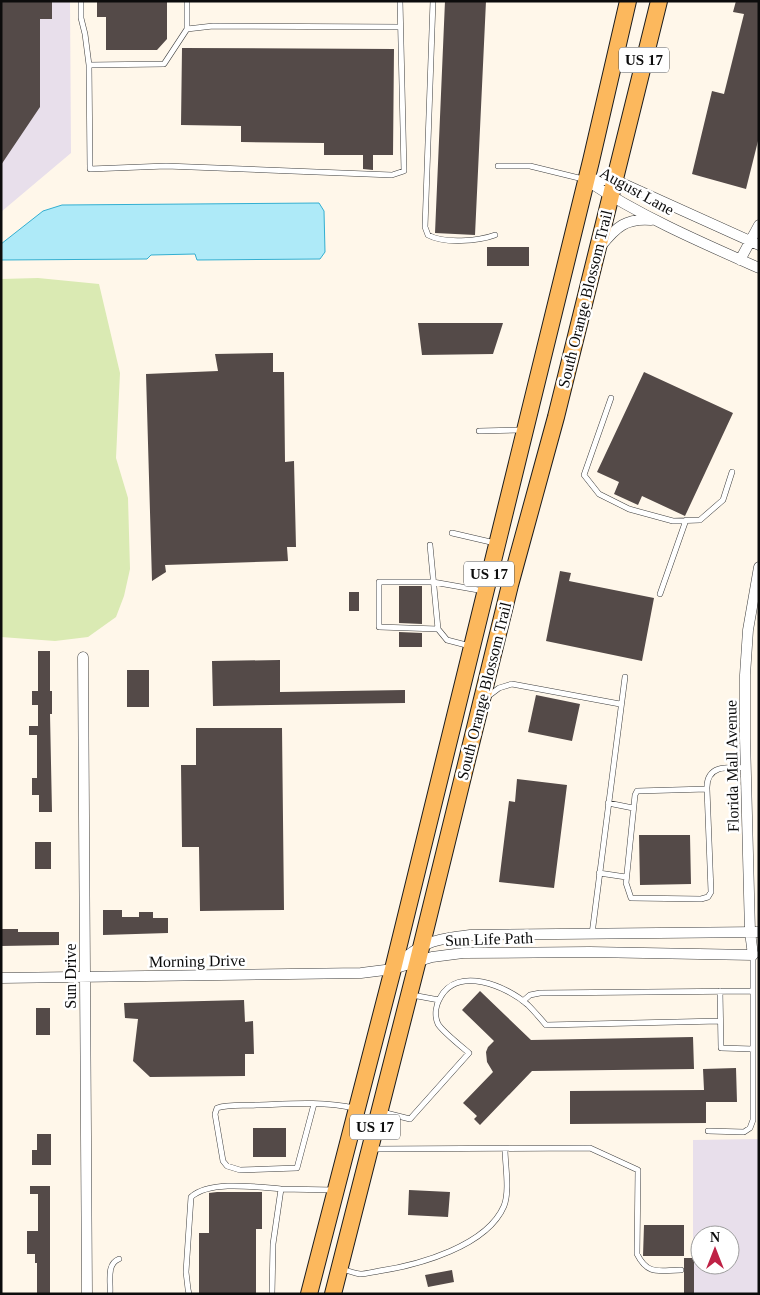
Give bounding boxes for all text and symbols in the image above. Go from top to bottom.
road number: US 17 [619,48,669,72]
street label: August Lane [596,164,677,219]
street label: South Orange Blossom Trail [555,208,616,390]
road number: US 17 [464,562,514,586]
street label: South Orange Blossom Trail [454,600,515,782]
street label: Florida Mall Avenue [722,700,742,832]
street label: Sun Life Path [445,929,533,949]
street label: Sun Drive [62,943,79,1009]
street label: Morning Drive [149,952,245,971]
road number: US 17 [350,1114,400,1140]
north arrow [690,1225,740,1275]
text: N [710,1230,720,1245]

